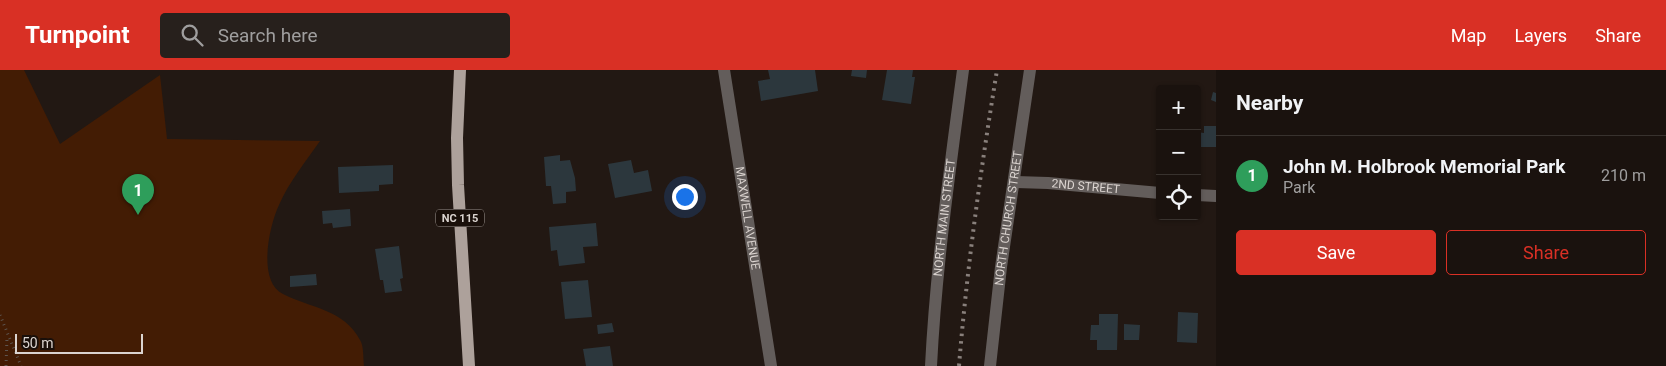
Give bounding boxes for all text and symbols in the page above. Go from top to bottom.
search box [160,13,510,58]
text: Turnpoint [25,21,130,49]
icon: search [178,21,206,49]
text: Search here [218,24,318,47]
text: Map [1451,25,1486,46]
text: Layers [1514,25,1567,46]
text: Share [1595,25,1641,46]
map controls [1156,85,1201,220]
button: + [1156,85,1201,130]
text: Nearby [1236,91,1303,115]
button: − [1156,130,1201,175]
street label: NORTH CHURCH STREET [992,150,1025,286]
text: John M. Holbrook Memorial Park [1283,155,1565,178]
street label: NORTH MAIN STREET [931,158,958,277]
street label: MAXWELL AVENUE [732,166,763,271]
text: 1 [1247,166,1257,185]
text: 210 m [1601,166,1646,185]
pin: 1 [122,174,154,215]
button: locate [1156,175,1201,220]
street label: 2ND STREET [1051,176,1121,196]
text: Park [1283,178,1315,197]
your location [672,184,698,210]
road number: NC 115 [436,210,484,226]
button: Save [1236,230,1436,275]
button: Share [1446,230,1646,275]
scale bar [15,331,142,354]
text: 50 m [22,335,54,351]

